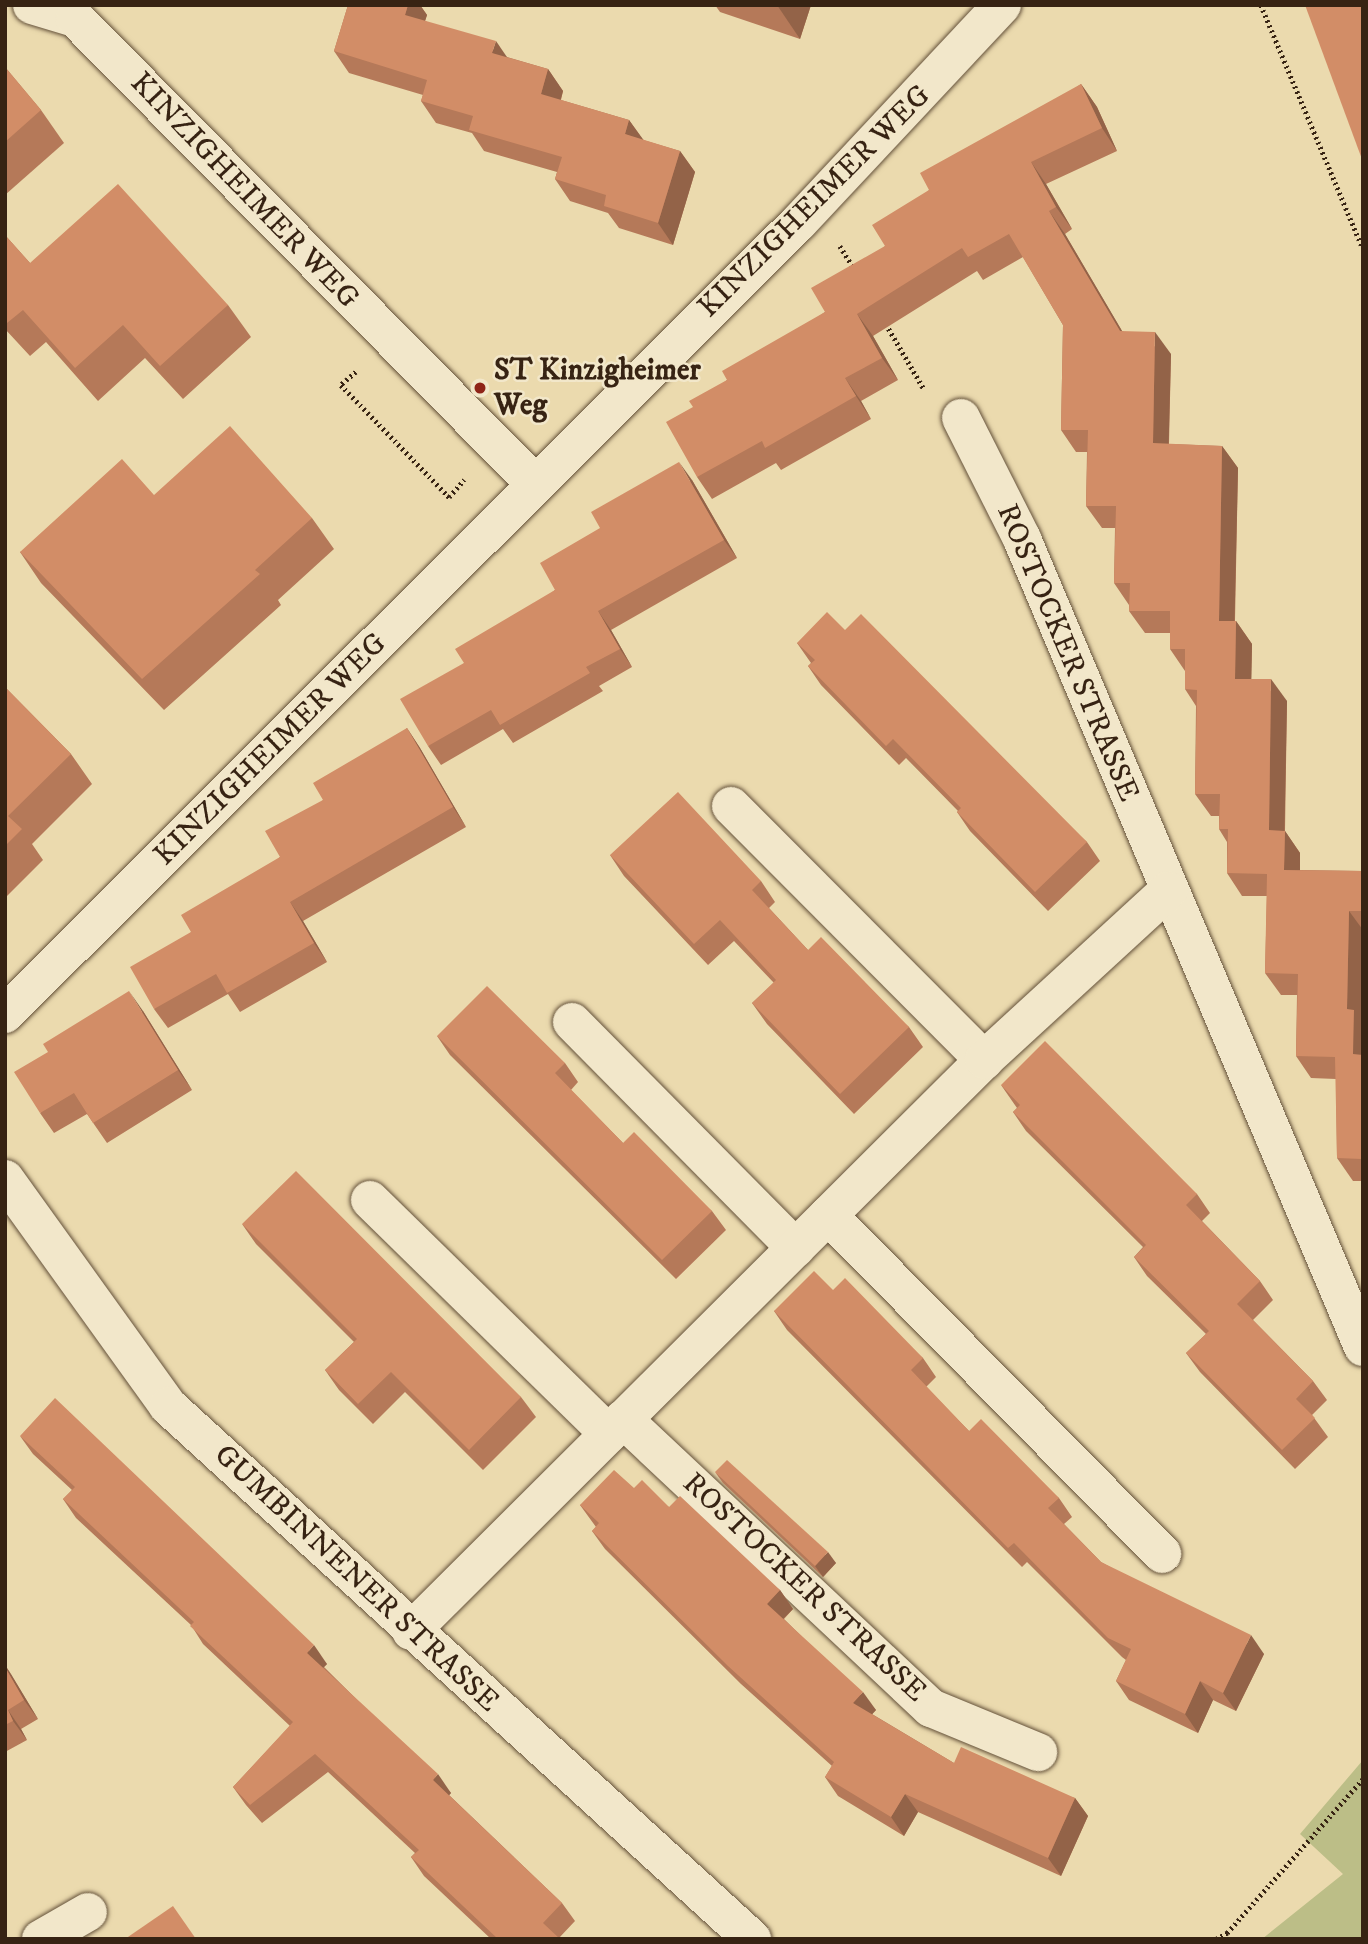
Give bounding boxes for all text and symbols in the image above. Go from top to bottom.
street label: KINZIGHEIMER WEG [122,66,366,316]
street label: KINZIGHEIMER WEG [691,78,939,326]
place label: ST Kinzigheimer Weg [494,353,701,424]
marker: ST Kinzigheimer Weg [472,380,488,396]
street label: ROSTOCKER STRASSE [988,499,1146,807]
street label: KINZIGHEIMER WEG [147,626,395,874]
street label: GUMBINNENER STRASSE [206,1438,506,1720]
street label: ROSTOCKER STRASSE [675,1466,933,1710]

